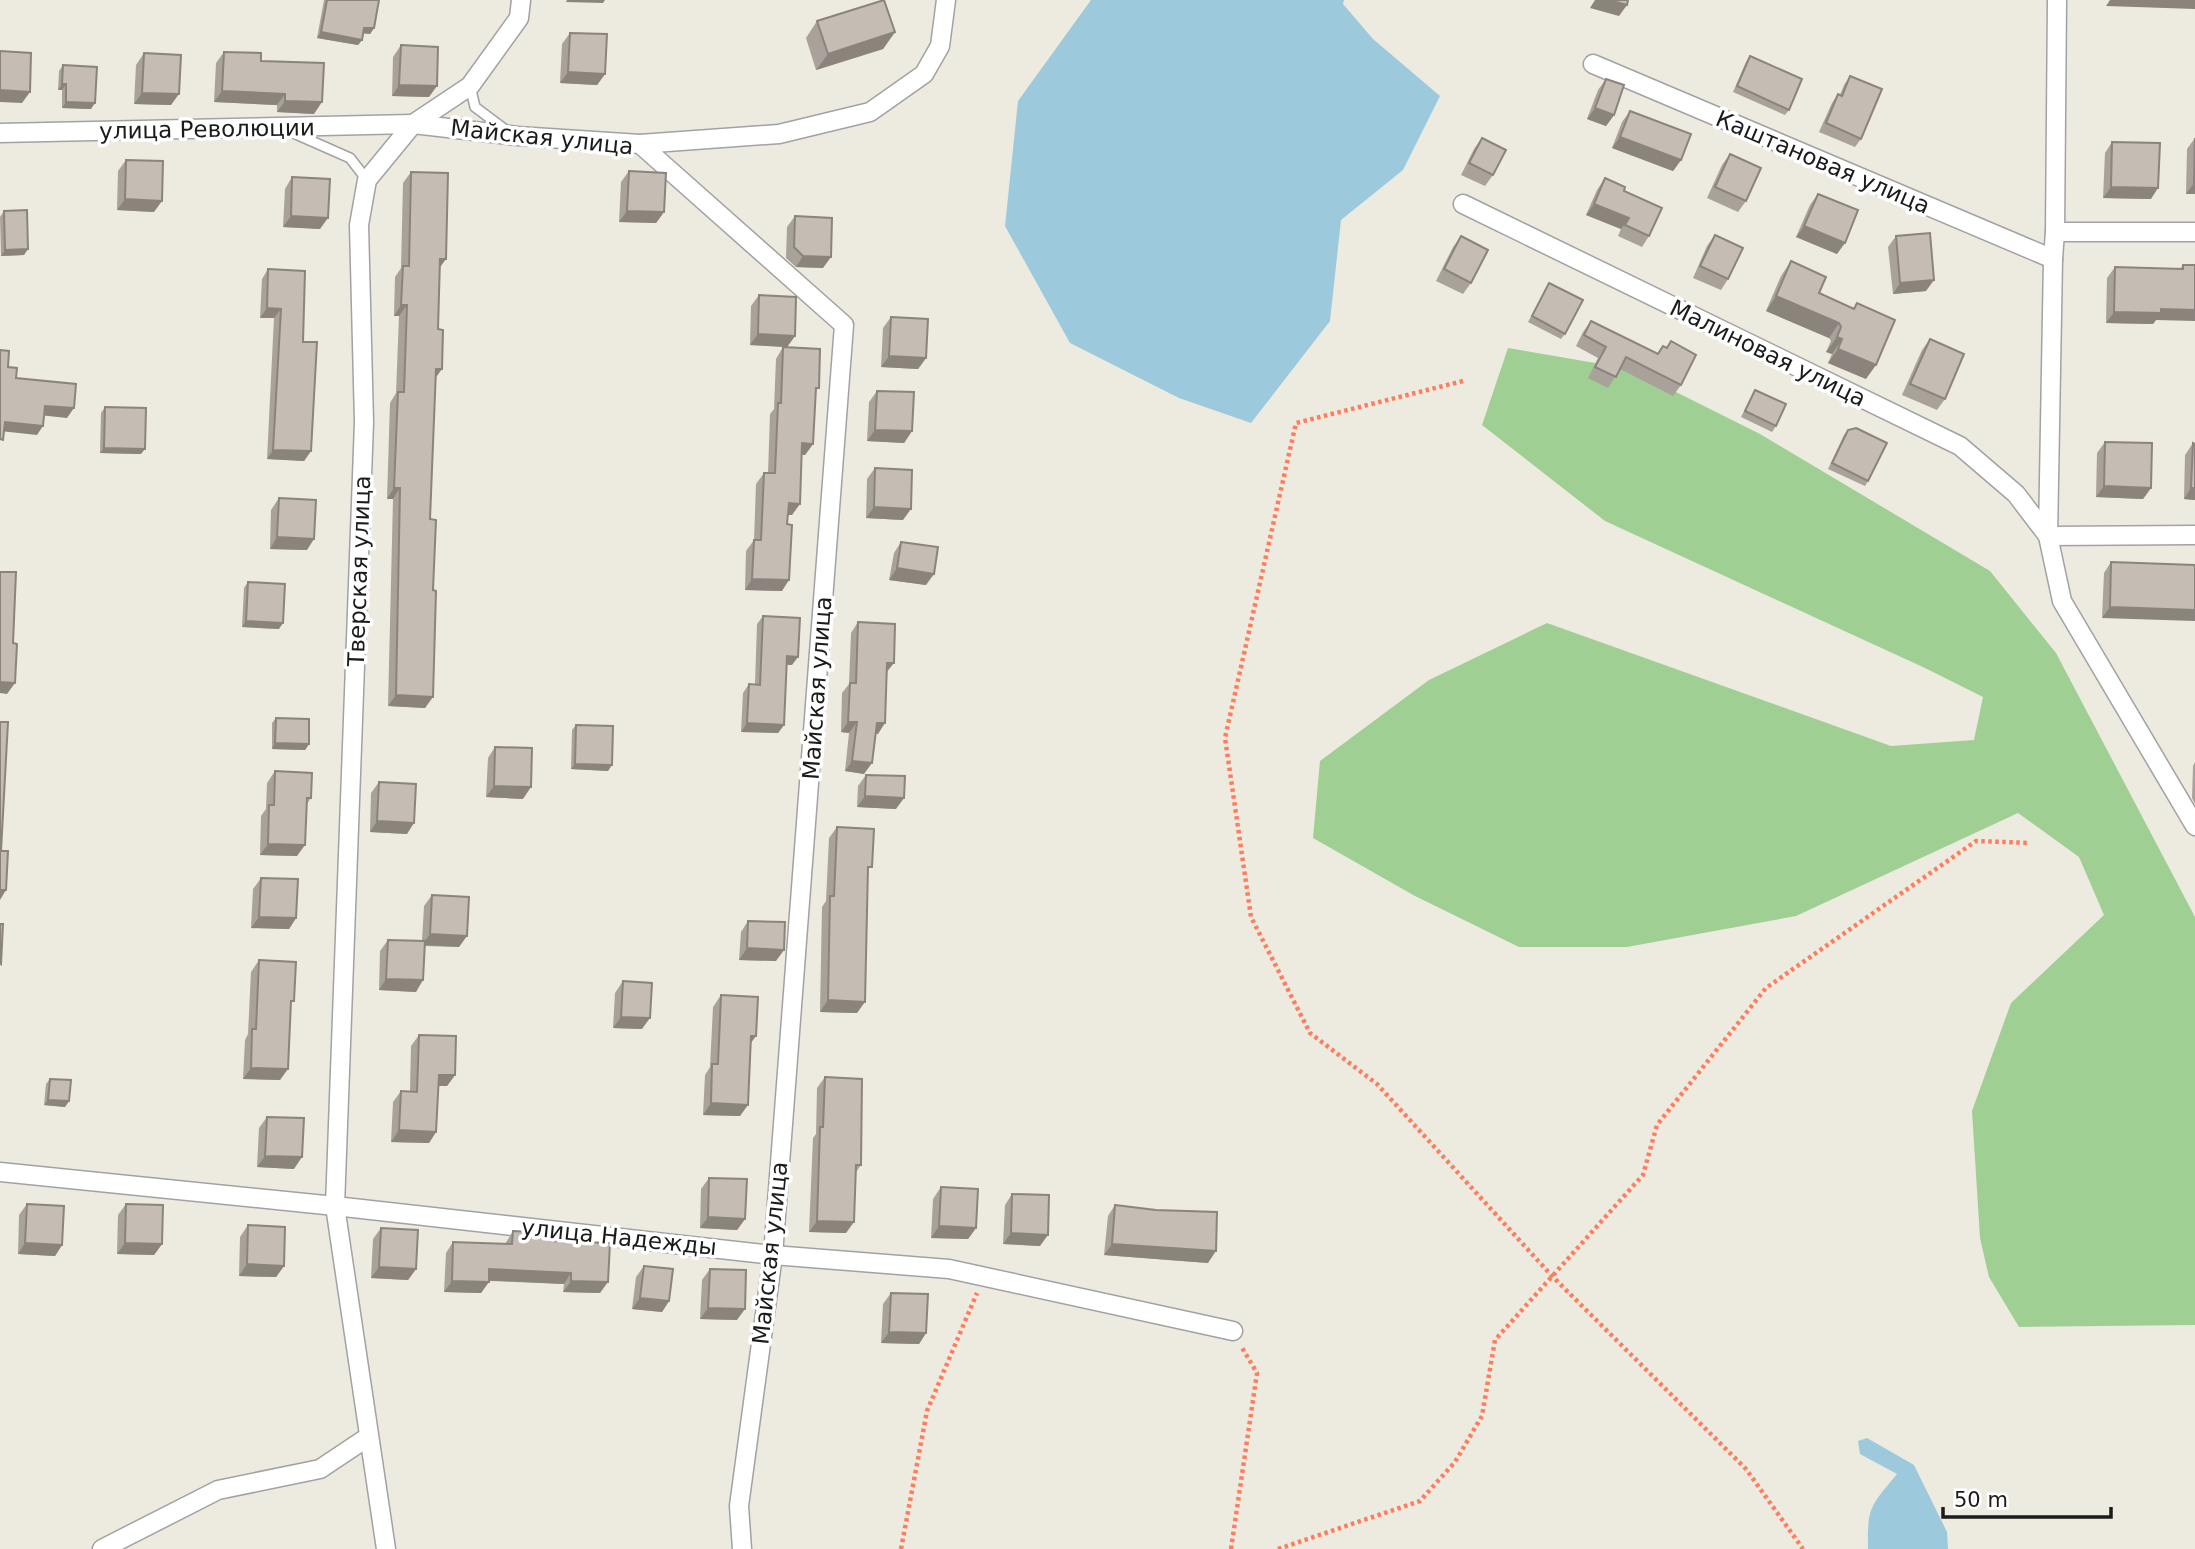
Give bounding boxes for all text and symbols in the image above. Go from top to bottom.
street label: Каштановая улица [1712,105,1934,219]
street label: улица Революции [99,114,315,144]
street label: Майская улица [449,114,635,160]
street label: Малиновая улица [1666,294,1870,412]
street label: Тверская улица [343,475,375,668]
street label: Майская улица [798,595,836,781]
street label: Майская улица [747,1160,793,1346]
street label: улица Надежды [520,1214,718,1260]
scale bar [1943,1476,2111,1520]
text: 50 m [1954,1488,2008,1512]

